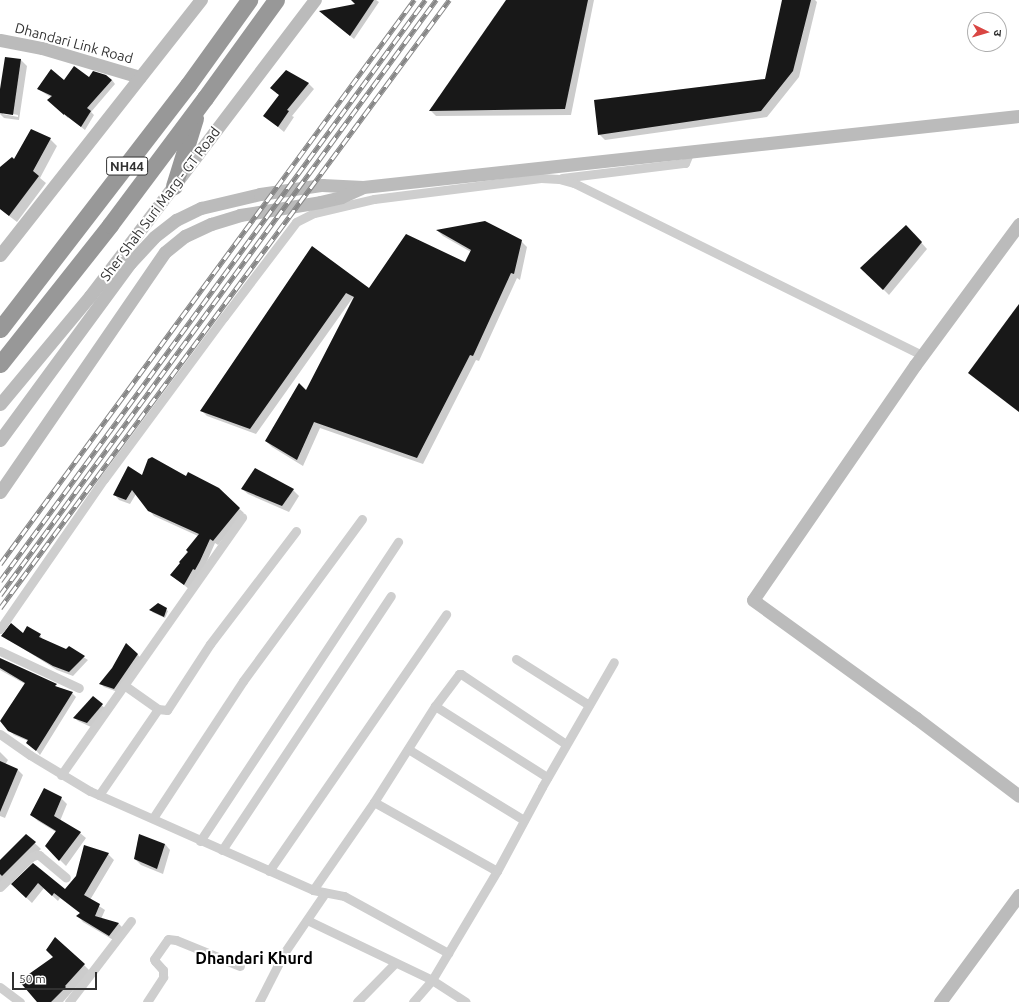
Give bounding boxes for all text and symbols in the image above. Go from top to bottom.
north arrow [967,12,1007,52]
street label: Dhandari Link Road [13,19,135,67]
text: उ [992,29,1004,37]
street label: Sher Shah Suri Marg - GT Road [97,124,223,284]
road number: NH44 [106,155,148,177]
district label: Dhandari Khurd [195,948,313,968]
scale bar [14,964,99,990]
text: 50 m [19,972,46,985]

